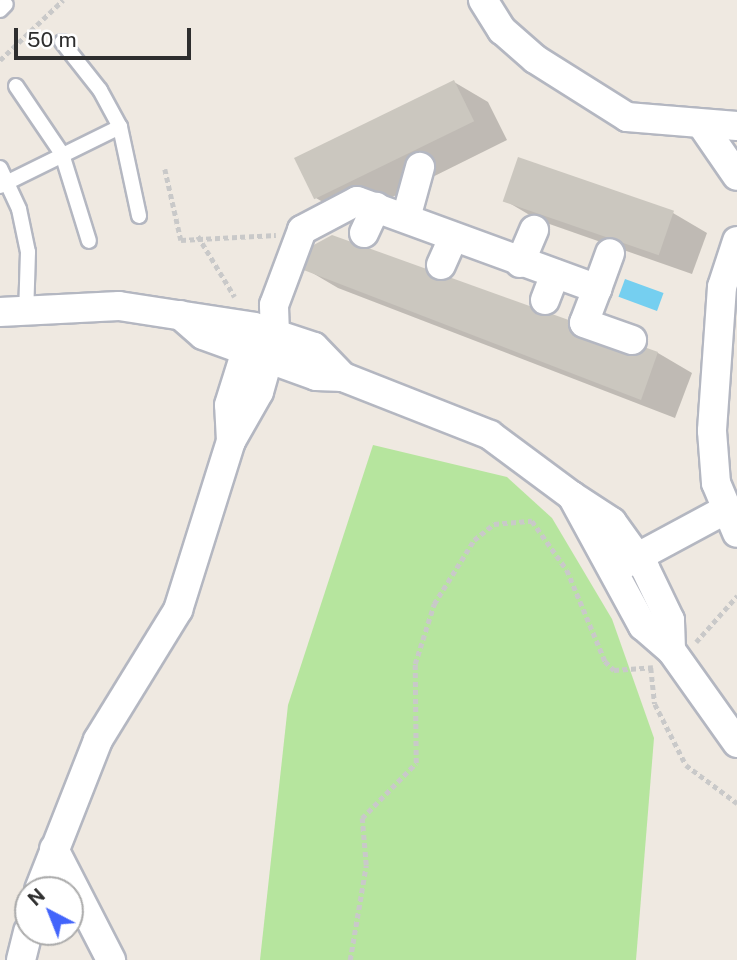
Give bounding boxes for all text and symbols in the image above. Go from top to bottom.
scale bar [18,14,194,58]
text: 50 m [27,27,77,52]
north arrow [14,876,84,946]
text: N [23,884,49,910]

